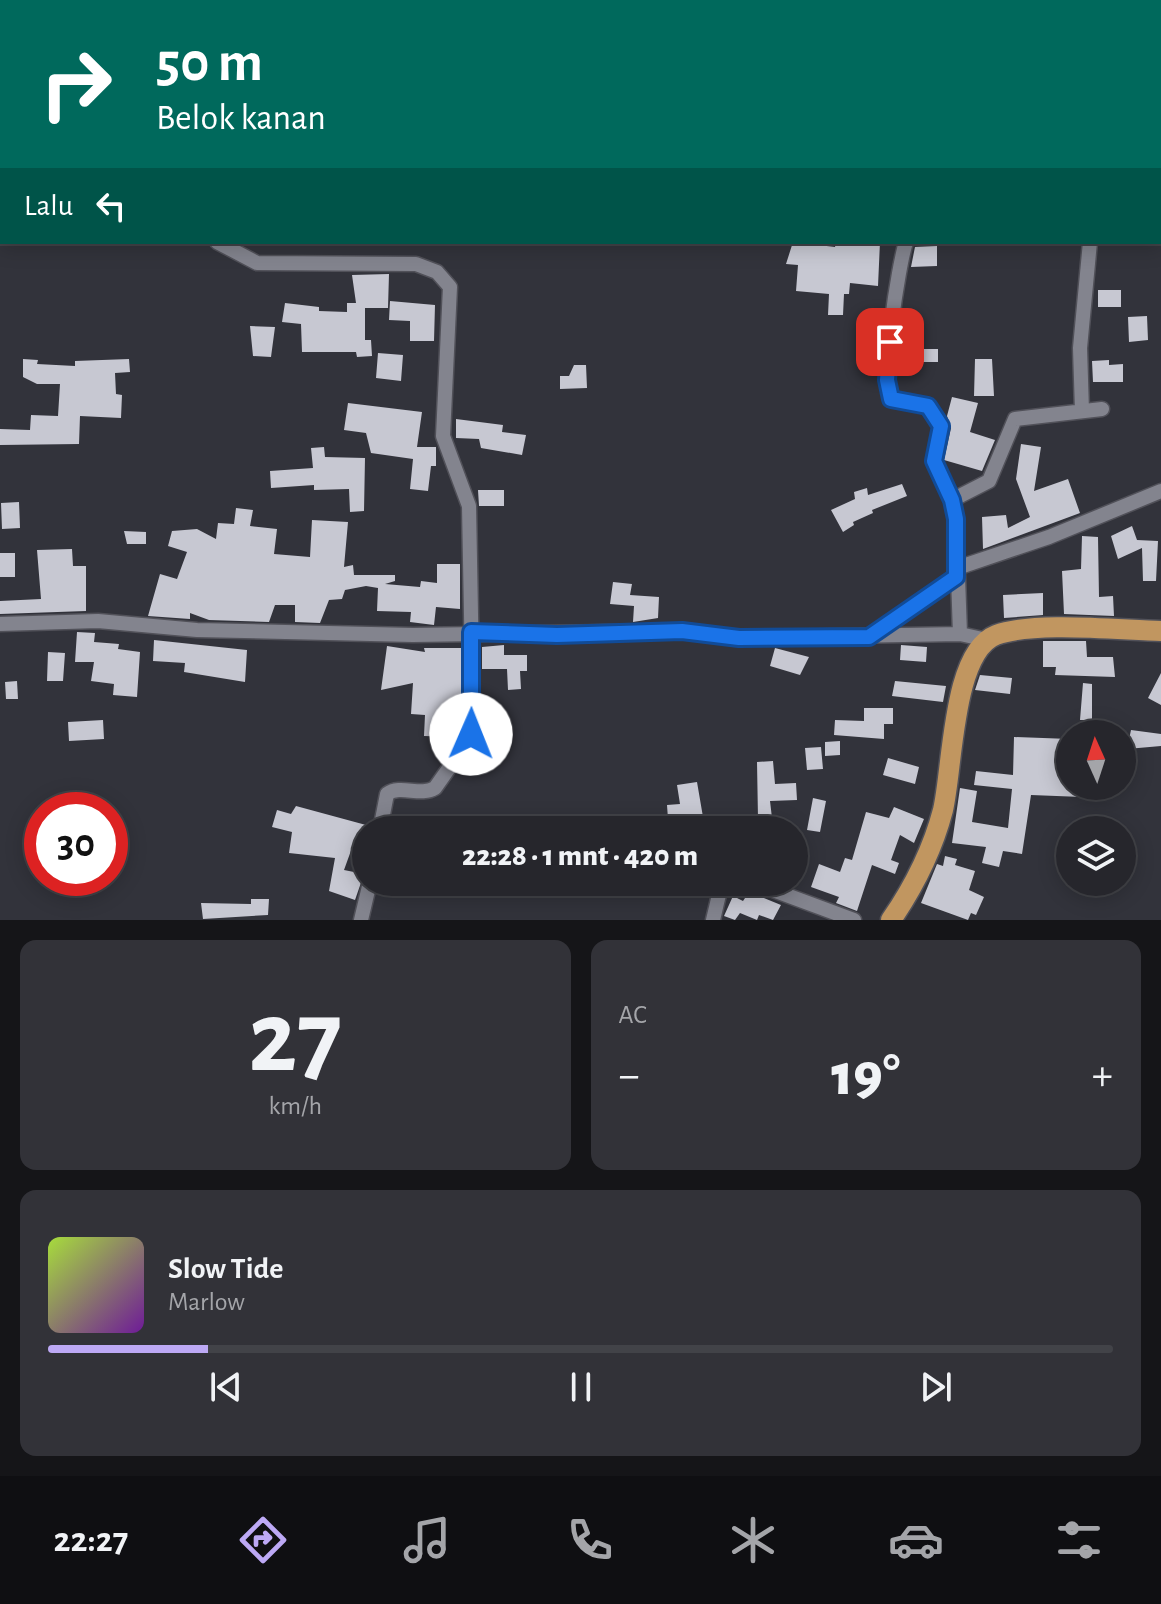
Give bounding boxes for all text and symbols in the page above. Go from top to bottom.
icon: right [24,32,128,136]
text: 50 m [156,35,263,91]
text: Belok kanan [156,100,326,136]
icon: left [89,184,133,228]
text: Lalu [24,191,73,221]
pin [856,308,924,376]
icon: arrive [868,320,912,364]
position arrow [429,692,513,776]
north arrow [1056,720,1136,800]
map controls [1056,720,1136,896]
speed limit sign: 30 [24,792,128,896]
button: layers [1056,816,1136,896]
text: 22:28 · 1 mnt · 420 m [462,841,698,871]
text: 27 [248,987,342,1091]
text: AC [619,1002,647,1028]
text: 19° [831,1046,900,1106]
text: − [619,1054,640,1098]
text: + [1092,1054,1113,1098]
text: km/h [268,1093,322,1119]
text: Slow Tide [168,1254,283,1284]
text: Marlow [168,1289,245,1315]
icon: previous [204,1365,248,1409]
icon: pause [559,1365,603,1409]
icon: next [914,1365,958,1409]
icon: directions [235,1512,291,1568]
icon: music [399,1512,455,1568]
icon: phone [562,1512,618,1568]
icon: climate [725,1512,781,1568]
icon: car [888,1512,944,1568]
icon: filters [1051,1512,1107,1568]
text: 22:27 [54,1522,128,1558]

